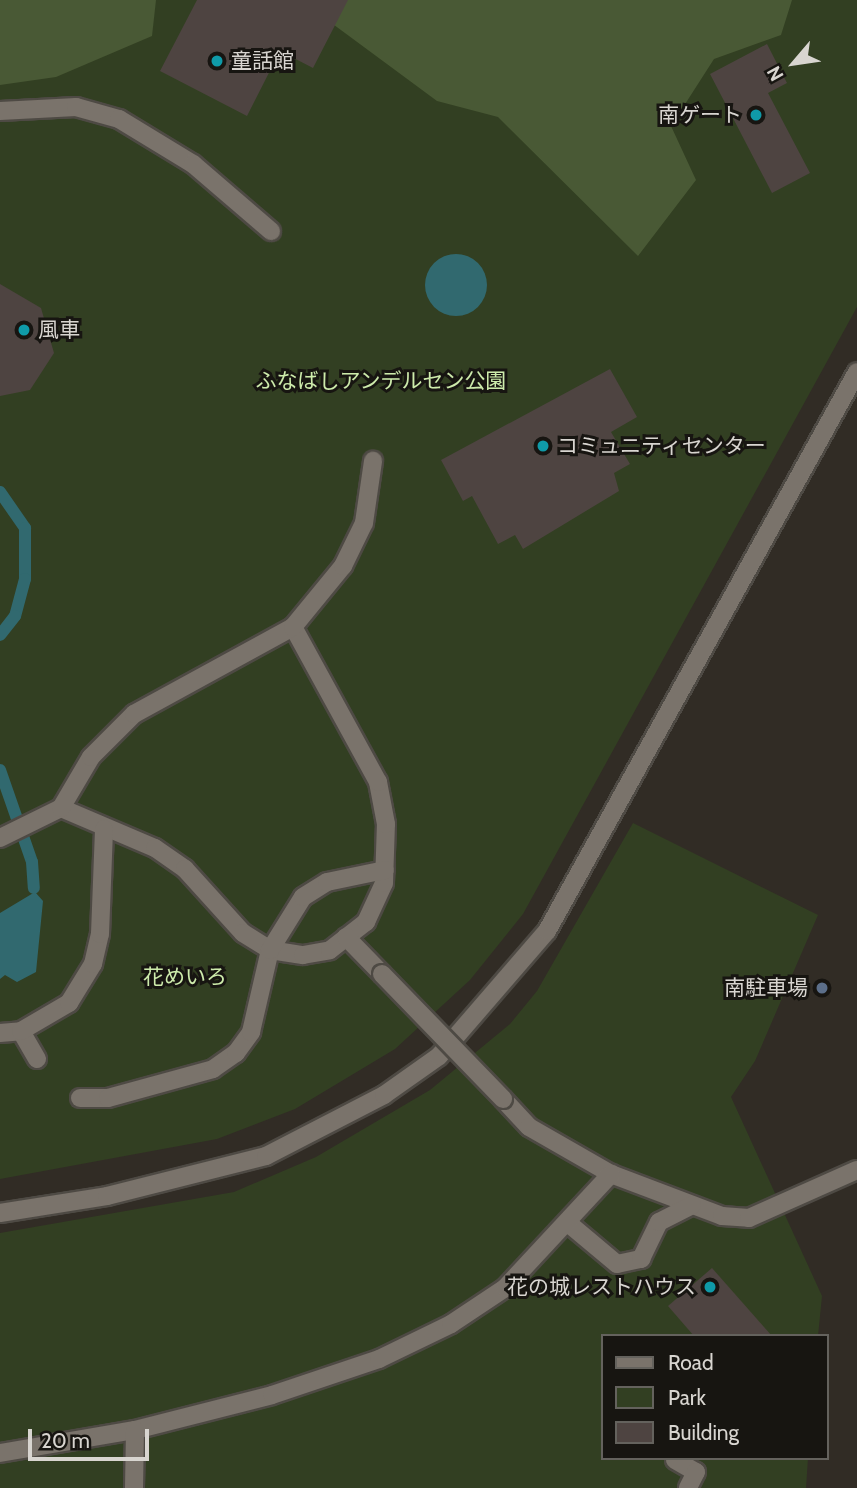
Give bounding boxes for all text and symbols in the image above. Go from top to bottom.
north arrow [759,28,829,98]
place label: 童話館 [231,48,294,74]
marker: 童話館 [209,53,225,69]
text: N [762,62,789,85]
place label: 南ゲート [658,102,742,128]
marker: 南ゲート [748,107,764,123]
place label: 風車 [38,317,80,343]
marker: 風車 [16,322,32,338]
park label: ふなばしアンデルセン公園 [255,368,507,394]
place label: コミュニティセンター [557,433,767,459]
marker: コミュニティセンター [535,438,551,454]
park label: 花めいろ [143,964,227,990]
place label: 南駐車場 [724,975,808,1001]
marker: 南駐車場 [814,980,830,996]
place label: 花の城レストハウス [507,1274,696,1300]
marker: 花の城レストハウス [702,1279,718,1295]
legend [602,1334,829,1460]
text: Road [668,1350,714,1375]
text: Park [668,1385,706,1410]
scale bar [32,1414,152,1458]
text: Building [668,1420,739,1445]
text: 20 m [41,1428,90,1453]

